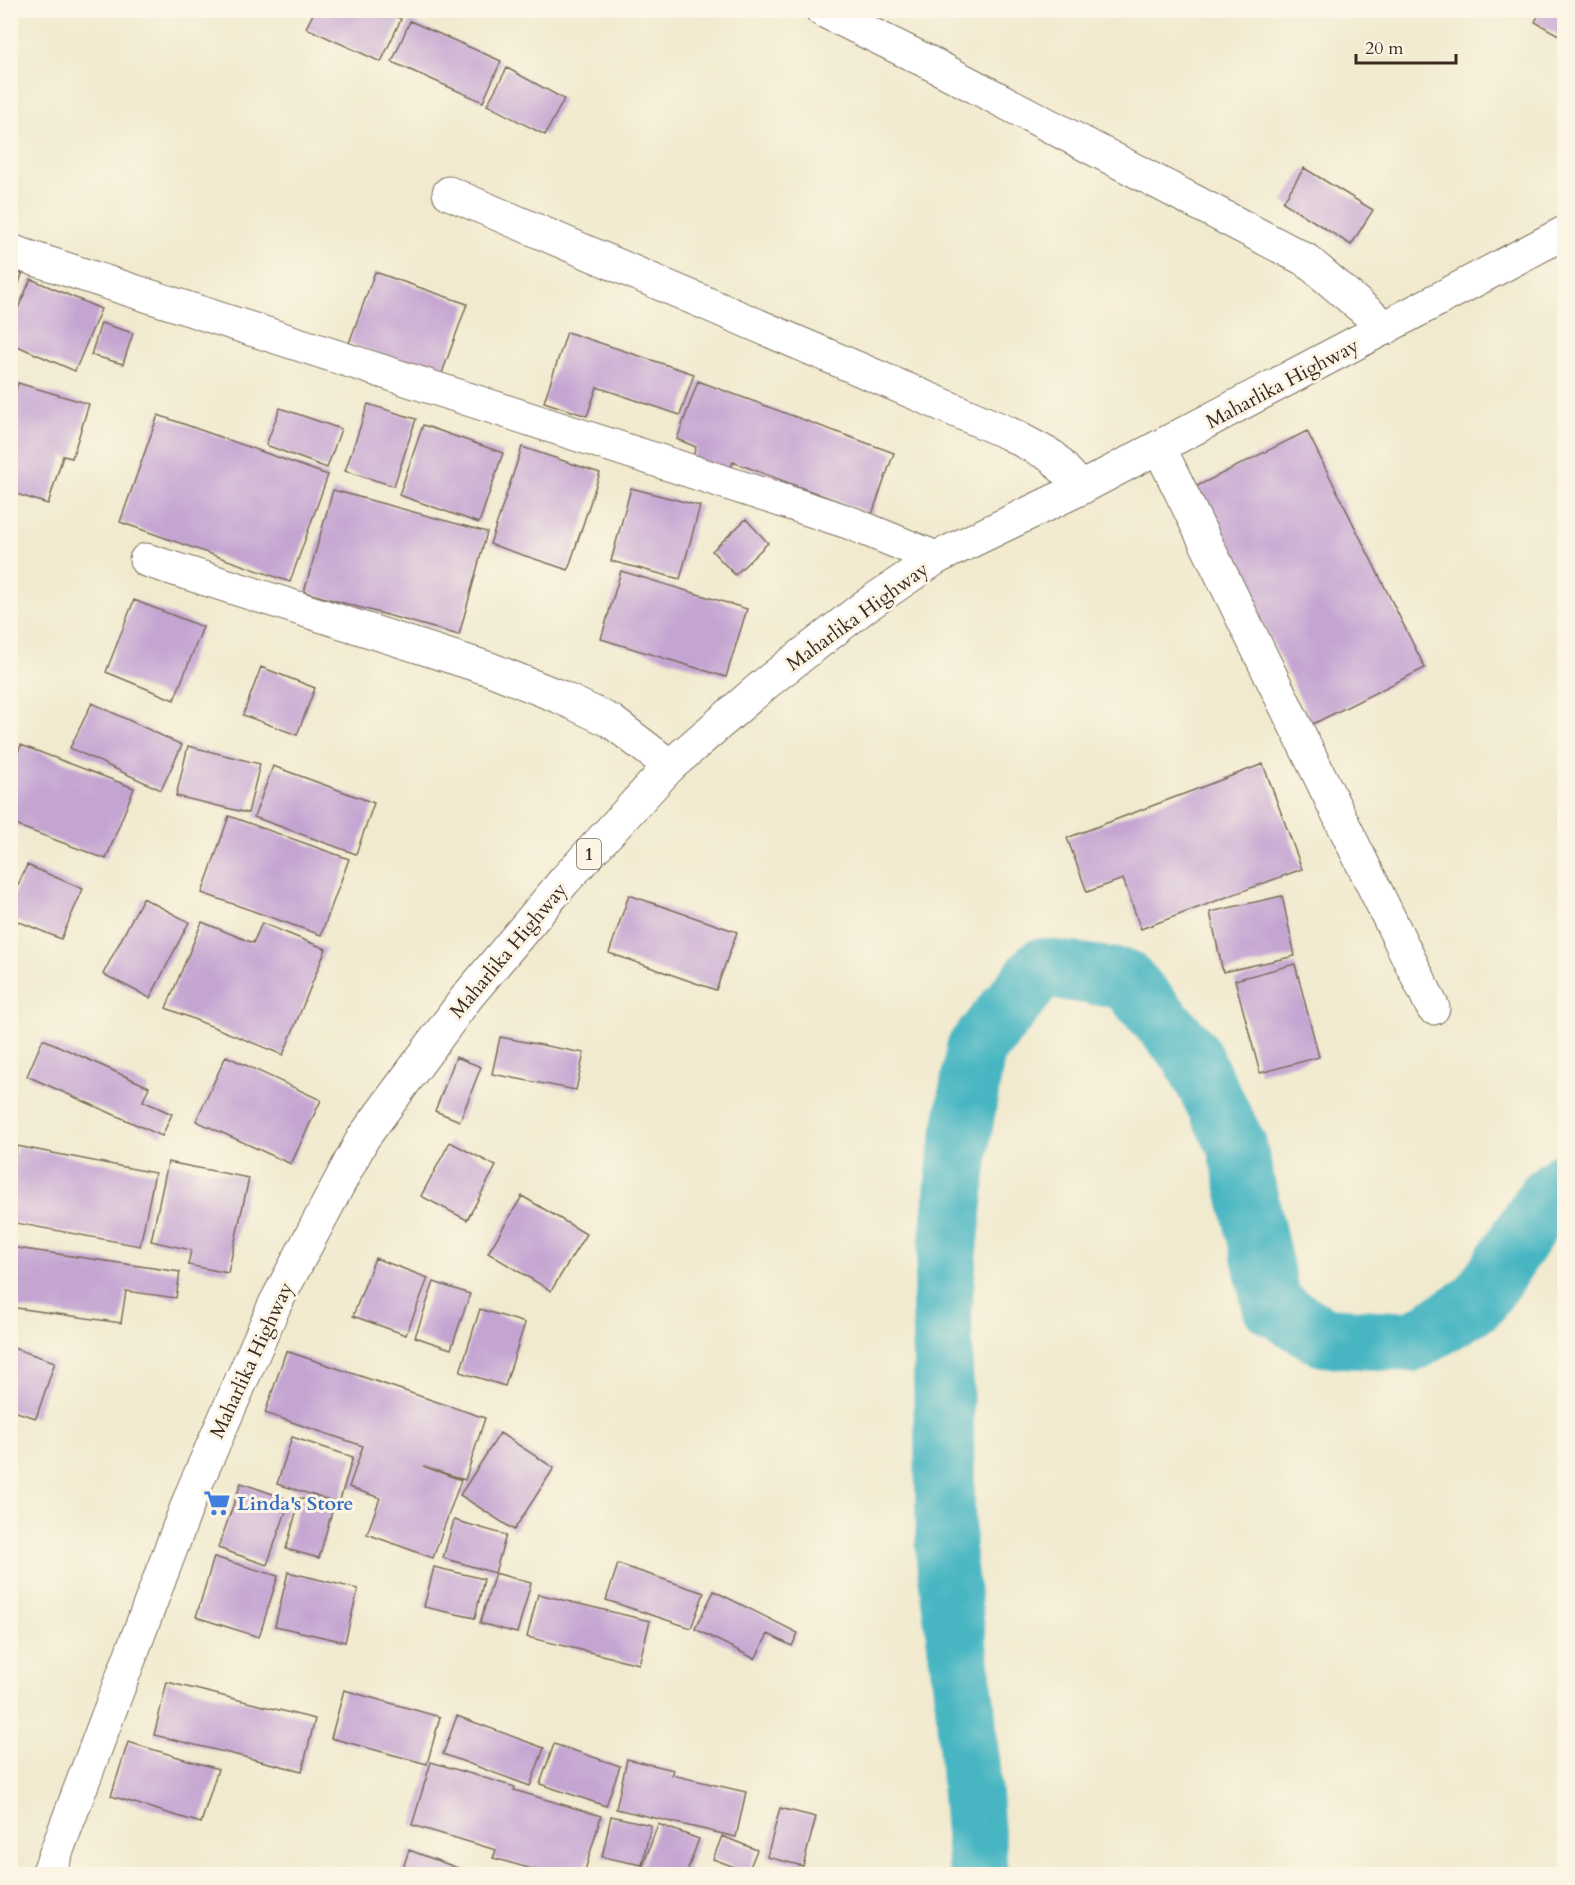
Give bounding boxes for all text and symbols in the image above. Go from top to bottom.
scale bar [1356,27,1456,65]
text: 20 m [1365,36,1404,61]
street label: Maharlika Highway [1201,332,1364,435]
street label: Maharlika Highway [781,555,934,677]
road number: 1 [577,839,601,869]
street label: Maharlika Highway [444,876,574,1024]
street label: Maharlika Highway [203,1277,300,1443]
supermarket icon: Linda's Store [202,1488,232,1518]
place label: Linda's Store [237,1490,353,1517]

